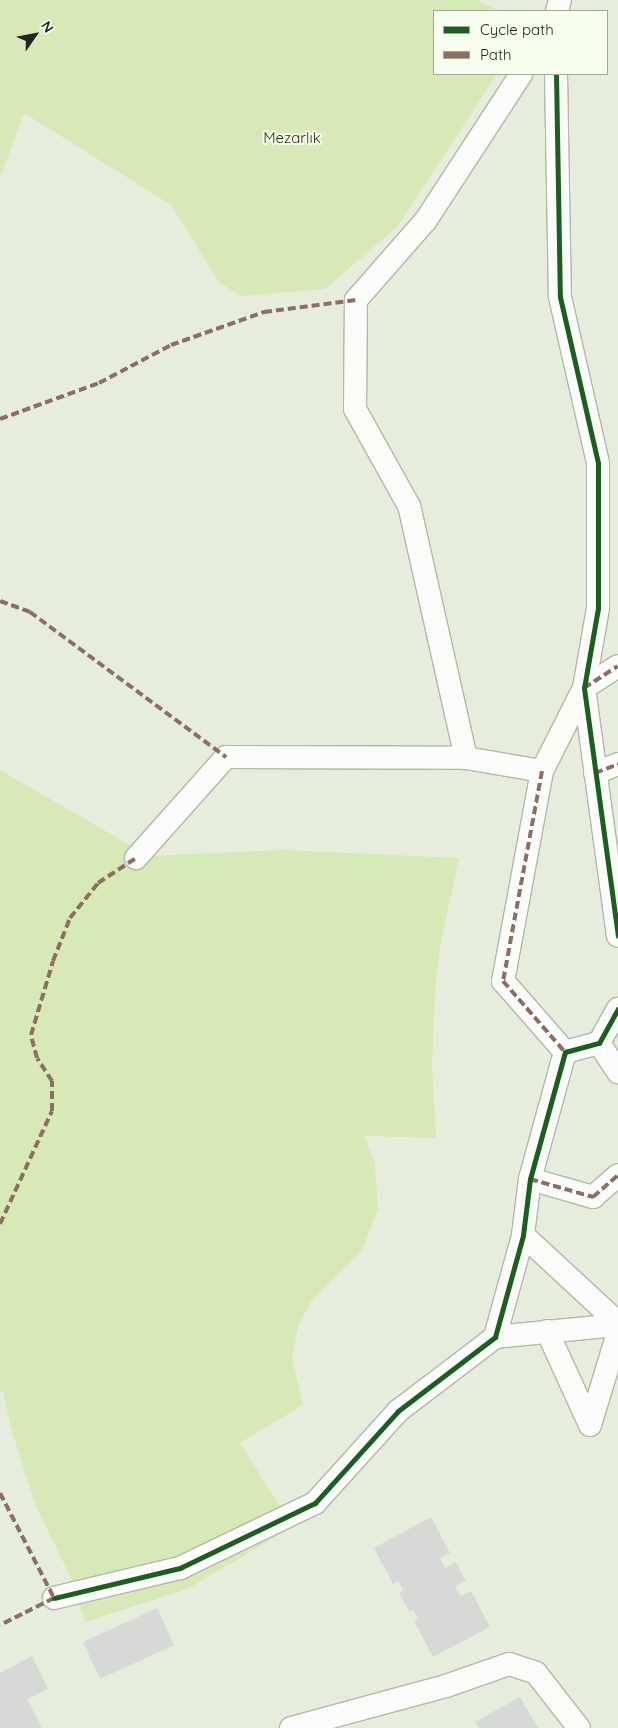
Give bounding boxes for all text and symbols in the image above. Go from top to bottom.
north arrow [10,10,60,60]
legend [433,10,608,75]
text: N [37,18,58,36]
text: Cycle path [480,20,554,39]
text: Path [480,45,512,64]
park label: Mezarlık [263,129,321,147]

